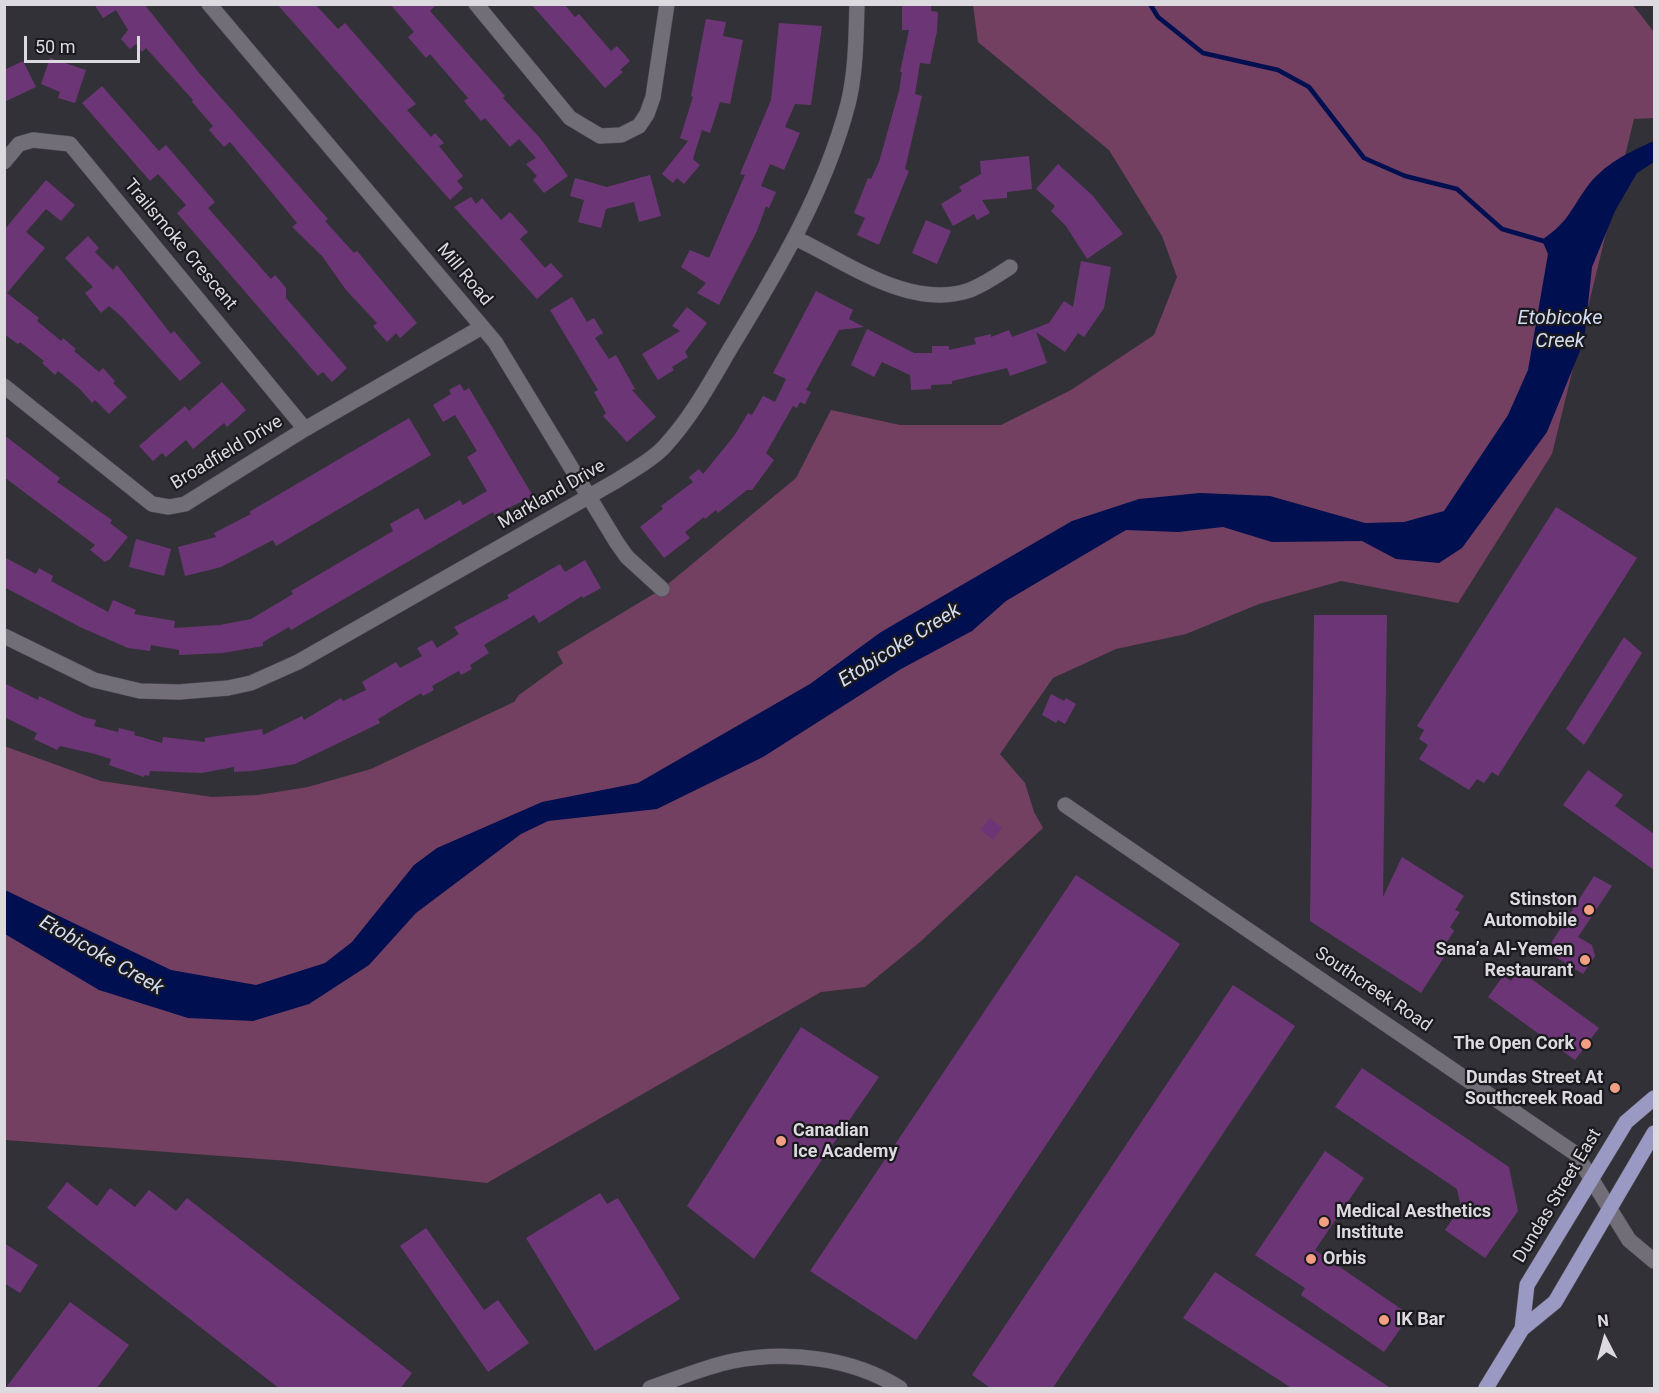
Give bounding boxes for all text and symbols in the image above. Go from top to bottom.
scale bar [27,24,142,62]
text: 50 m [35,36,75,57]
street label: Trailsmoke Crescent [119,175,241,315]
street label: Mill Road [432,239,496,311]
water label: Etobicoke Creek [1518,307,1602,354]
street label: Broadfield Drive [167,411,287,495]
street label: Markland Drive [495,456,609,534]
water label: Etobicoke Creek [835,599,965,693]
place label: Stinston Automobile [1484,889,1577,932]
marker: Stinston Automobile [1582,903,1596,917]
water label: Etobicoke Creek [35,911,167,1001]
place label: Sana’a Al-Yemen Restaurant [1435,939,1573,982]
street label: Southcreek Road [1311,943,1435,1037]
marker: Sana’a Al-Yemen Restaurant [1578,953,1592,967]
place label: The Open Cork [1454,1033,1574,1055]
marker: The Open Cork [1579,1037,1593,1051]
place label: Dundas Street At Southcreek Road [1465,1067,1603,1110]
marker: Dundas Street At Southcreek Road [1608,1081,1622,1095]
place label: Canadian Ice Academy [793,1120,897,1162]
street label: Dundas Street East [1509,1125,1607,1267]
marker: Canadian Ice Academy [774,1134,788,1148]
place label: Medical Aesthetics Institute [1336,1201,1491,1244]
marker: Medical Aesthetics Institute [1317,1215,1331,1229]
place label: Orbis [1323,1248,1366,1270]
marker: Orbis [1304,1252,1318,1266]
place label: IK Bar [1396,1309,1445,1331]
north arrow [1575,1309,1635,1369]
text: N [1596,1311,1610,1331]
marker: IK Bar [1377,1313,1391,1327]

